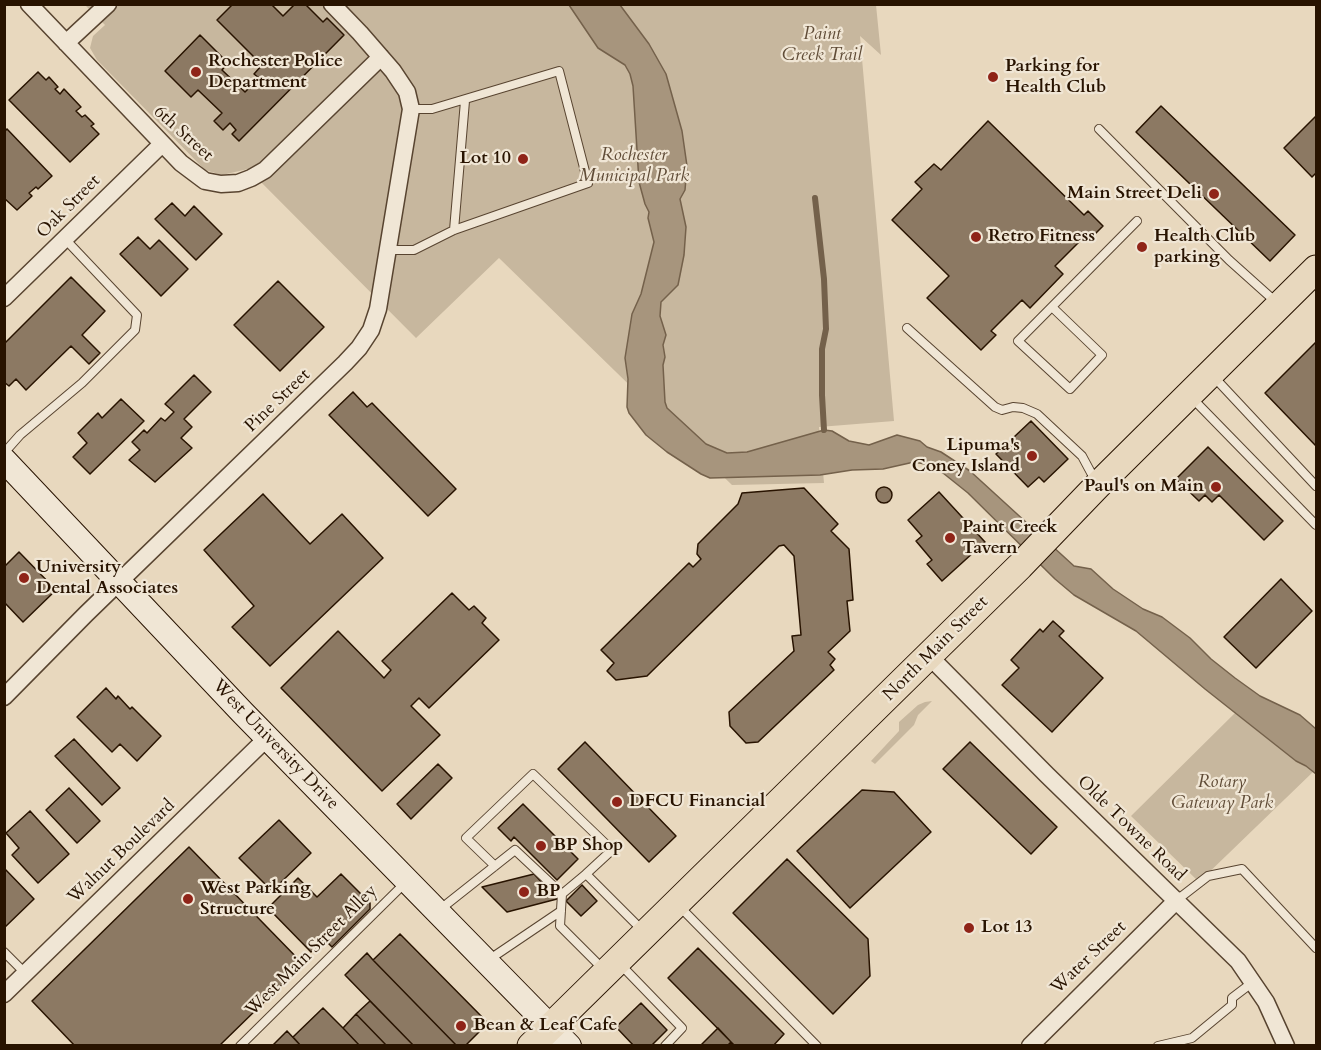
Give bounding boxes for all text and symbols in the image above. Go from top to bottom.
park label: Paint Creek Trail [782,24,862,66]
place label: Rochester Police Department [208,51,343,94]
place label: Parking for Health Club [1005,56,1106,98]
marker: Rochester Police Department [189,65,203,79]
marker: Parking for Health Club [986,70,1000,84]
street label: 6th Street [149,102,217,166]
park label: Rochester Municipal Park [579,145,689,188]
place label: Lot 10 [459,148,511,170]
marker: Lot 10 [516,152,530,166]
street label: Oak Street [33,171,105,243]
place label: Main Street Deli [1067,183,1202,205]
marker: Main Street Deli [1207,187,1221,201]
place label: Retro Fitness [988,226,1095,248]
place label: Health Club parking [1154,226,1255,268]
marker: Retro Fitness [969,230,983,244]
marker: Health Club parking [1135,240,1149,254]
street label: Pine Street [241,365,315,437]
place label: Lipuma's Coney Island [912,435,1020,478]
marker: Lipuma's Coney Island [1025,449,1039,463]
place label: Paul's on Main [1084,476,1204,498]
marker: Paul's on Main [1209,480,1223,494]
place label: Paint Creek Tavern [962,517,1057,560]
marker: Paint Creek Tavern [943,531,957,545]
place label: University Dental Associates [36,557,178,600]
marker: University Dental Associates [17,571,31,585]
street label: North Main Street [879,592,993,706]
street label: West University Drive [207,675,343,815]
street label: Olde Towne Road [1072,772,1190,886]
park label: Rotary Gateway Park [1171,772,1273,814]
place label: DFCU Financial [629,791,765,813]
street label: Walnut Boulevard [64,795,180,909]
marker: DFCU Financial [610,795,624,809]
place label: BP Shop [553,835,623,857]
marker: BP Shop [534,839,548,853]
place label: West Parking Structure [200,878,311,920]
street label: West Main Street Alley [242,881,382,1021]
place label: BP [536,881,560,903]
marker: BP [517,885,531,899]
marker: West Parking Structure [181,892,195,906]
place label: Lot 13 [981,917,1033,939]
street label: Water Street [1047,917,1131,999]
marker: Lot 13 [962,921,976,935]
place label: Bean & Leaf Cafe [473,1015,617,1037]
marker: Bean & Leaf Cafe [454,1019,468,1033]

